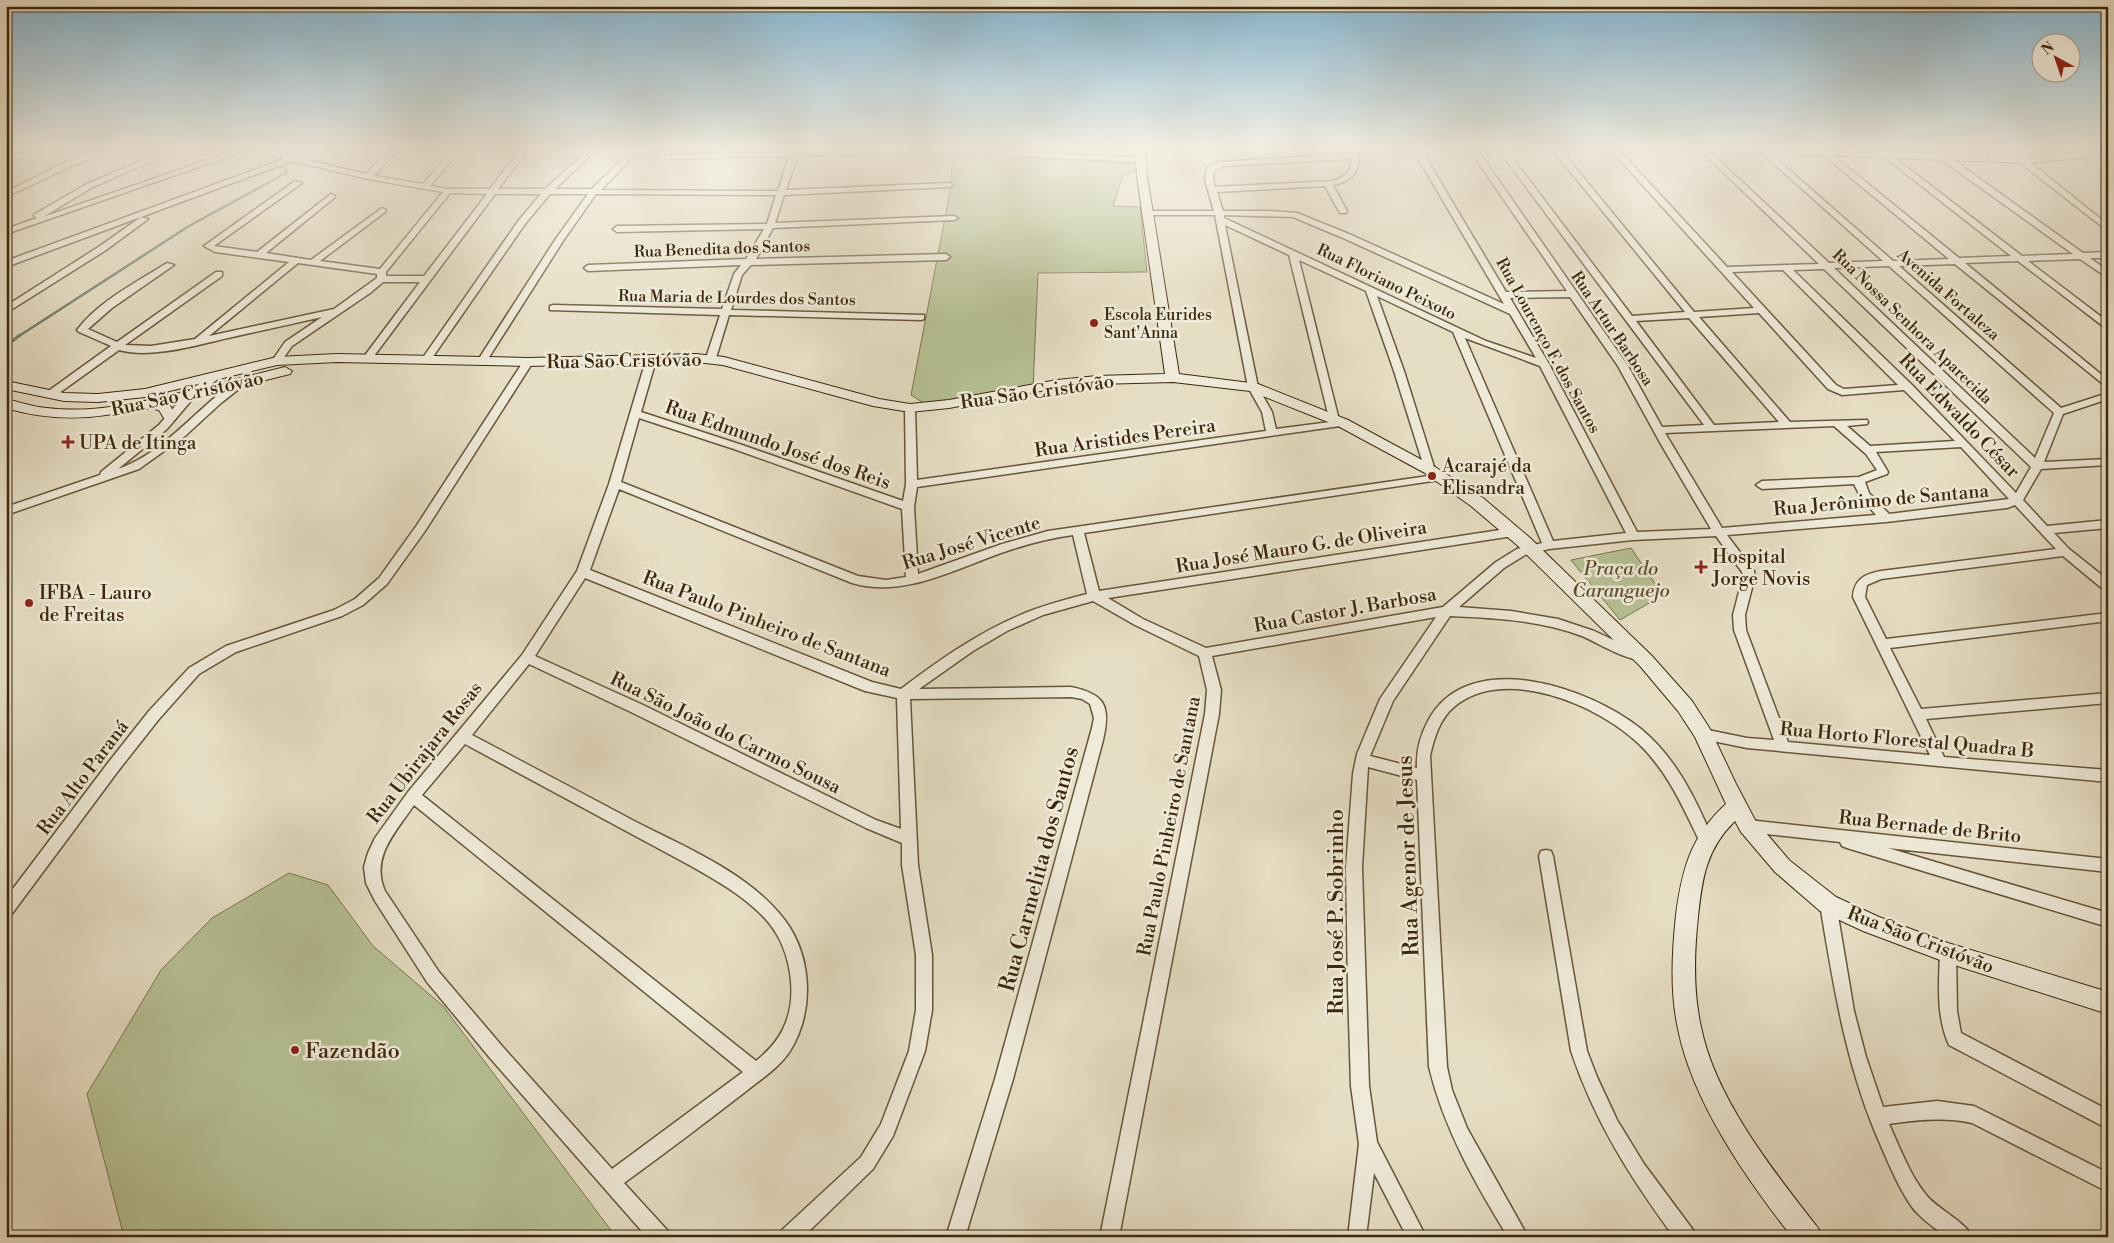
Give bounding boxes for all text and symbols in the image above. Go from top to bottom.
north arrow [2032,32,2082,82]
text: N [2038,38,2058,59]
street label: Rua Benedita dos Santos [633,236,811,262]
street label: Rua Floriano Peixoto [1314,239,1460,324]
street label: Avenida Fortaleza [1892,244,2005,345]
street label: Rua Nossa Senhora Aparecida [1828,245,1997,409]
street label: Rua Lourenço F. dos Santos [1491,254,1605,437]
street label: Rua Artur Barbosa [1566,267,1658,391]
street label: Rua Maria de Lourdes dos Santos [618,286,856,310]
place label: Escola Eurides Sant'Anna [1104,305,1212,343]
marker: Escola Eurides Sant'Anna [1088,317,1100,329]
street label: Rua São Cristóvão [546,348,702,374]
street label: Rua Edwaldo César [1894,348,2025,483]
street label: Rua São Cristóvão [109,366,266,422]
street label: Rua São Cristóvão [958,369,1116,415]
street label: Rua Edmundo José dos Reis [662,395,894,495]
street label: Rua Aristides Pereira [1033,413,1218,463]
place label: UPA de Itinga [79,431,197,455]
marker: UPA de Itinga [61,435,75,449]
place label: Acarajé da Elisandra [1441,454,1532,500]
marker: Acarajé da Elisandra [1426,470,1438,482]
street label: Rua Jerônimo de Santana [1772,479,1990,521]
street label: Rua José Vicente [899,510,1043,575]
street label: Rua José Mauro G. de Oliveira [1174,515,1429,579]
place label: Hospital Jorge Novis [1711,545,1810,591]
park label: Praça do Caranguejo [1572,557,1670,603]
marker: Hospital Jorge Novis [1694,560,1708,574]
street label: Rua Paulo Pinheiro de Santana [639,565,895,683]
place label: IFBA - Lauro de Freitas [39,581,152,627]
street label: Rua Castor J. Barbosa [1252,582,1439,638]
marker: IFBA - Lauro de Freitas [23,597,35,609]
street label: Rua São João do Carmo Sousa [606,666,845,799]
street label: Rua Ubirajara Rosas [362,677,488,828]
street label: Rua Paulo Pinheiro de Santana [1132,694,1206,958]
street label: Rua Alto Paraná [32,715,134,840]
street label: Rua Horto Florestal Quadra B [1779,717,2035,763]
street label: Rua Carmelita dos Santos [994,744,1085,995]
street label: Rua Agenor de Jesus [1391,755,1426,957]
street label: Rua Bernade de Brito [1837,805,2022,849]
street label: Rua José P. Sobrinho [1323,809,1350,1015]
street label: Rua São Cristóvão [1844,901,1998,979]
place label: Fazendão [305,1038,400,1065]
marker: Fazendão [289,1044,301,1056]

